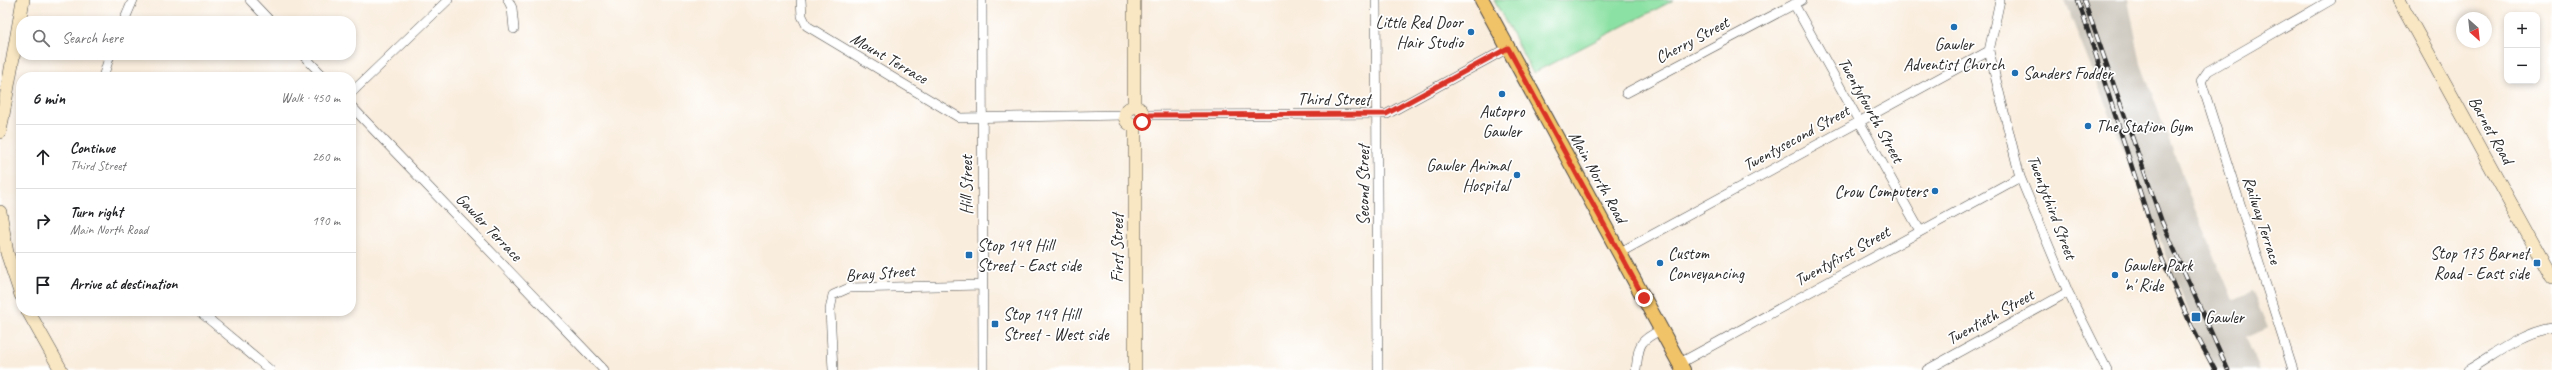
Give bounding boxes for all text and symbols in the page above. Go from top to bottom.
street label: Cherry Street [1652,11,1734,68]
place label: Little Red Door Hair Studio [1375,12,1465,53]
north arrow [2456,12,2492,48]
map controls [2504,12,2540,84]
button: + [2504,12,2540,48]
search box [16,16,356,60]
marker: Gawler Adventist Church [1949,22,1959,32]
icon: search [30,27,52,49]
marker: Little Red Door Hair Studio [1466,27,1476,37]
street label: Mount Terrace [847,28,933,89]
text: Search here [62,29,123,48]
place label: Gawler Adventist Church [1904,34,2006,75]
button: − [2504,48,2540,84]
street label: Twentyfourth Street [1833,54,1910,168]
place label: Sanders Fodder [2023,63,2115,84]
marker: Sanders Fodder [2010,68,2020,78]
text: 6 min [32,88,65,109]
street label: Third Street [1298,89,1373,110]
marker: Autopro Gawler [1497,89,1507,99]
text: Walk · 450 m [281,90,340,106]
street label: Barnet Road [2464,92,2519,170]
street label: Twentysecond Street [1739,99,1855,176]
place label: Autopro Gawler [1480,101,1525,142]
route start [1133,113,1151,131]
place label: The Station Gym [2096,116,2193,137]
marker: The Station Gym [2083,121,2093,131]
street label: Main North Road [1564,127,1633,230]
text: Continue [70,139,115,158]
street label: Second Street [1353,142,1374,225]
icon: ahead [32,146,54,168]
text: 260 m [312,149,340,165]
street label: Twentythird Street [2023,152,2082,264]
street label: Hill Street [956,153,977,215]
place label: Gawler Animal Hospital [1426,155,1512,196]
text: Third Street [70,158,126,174]
marker: Gawler Animal Hospital [1512,170,1522,180]
street label: Railway Terrace [2238,174,2286,268]
place label: Crow Computers [1834,181,1929,202]
marker: Crow Computers [1930,186,1940,196]
street label: Gawler Terrace [451,188,528,267]
text: Turn right [70,203,123,222]
icon: right [32,210,54,232]
street label: First Street [1107,211,1128,283]
text: 190 m [312,213,340,229]
street label: Twentyfirst Street [1791,220,1895,291]
text: Main North Road [70,222,148,238]
place label: Stop 149 Hill Street - East side [977,235,1082,276]
place label: Custom Conveyancing [1668,243,1745,284]
place label: Stop 175 Barnet Road - East side [2430,243,2531,284]
marker: Stop 149 Hill Street - East side [964,250,974,260]
place label: Gawler Park 'n' Ride [2123,255,2194,296]
marker: Custom Conveyancing [1655,258,1665,268]
marker: Stop 175 Barnet Road - East side [2532,258,2542,268]
street label: Bray Street [845,260,917,286]
marker: Gawler Park 'n' Ride [2110,270,2120,280]
icon: arrive [32,274,54,296]
text: Arrive at destination [70,275,177,294]
street label: Twentieth Street [1943,283,2039,350]
route end [1635,289,1653,307]
place label: Stop 149 Hill Street - West side [1003,304,1110,345]
place label: Gawler [2205,307,2246,328]
marker: Gawler [2190,311,2202,323]
marker: Stop 149 Hill Street - West side [990,319,1000,329]

